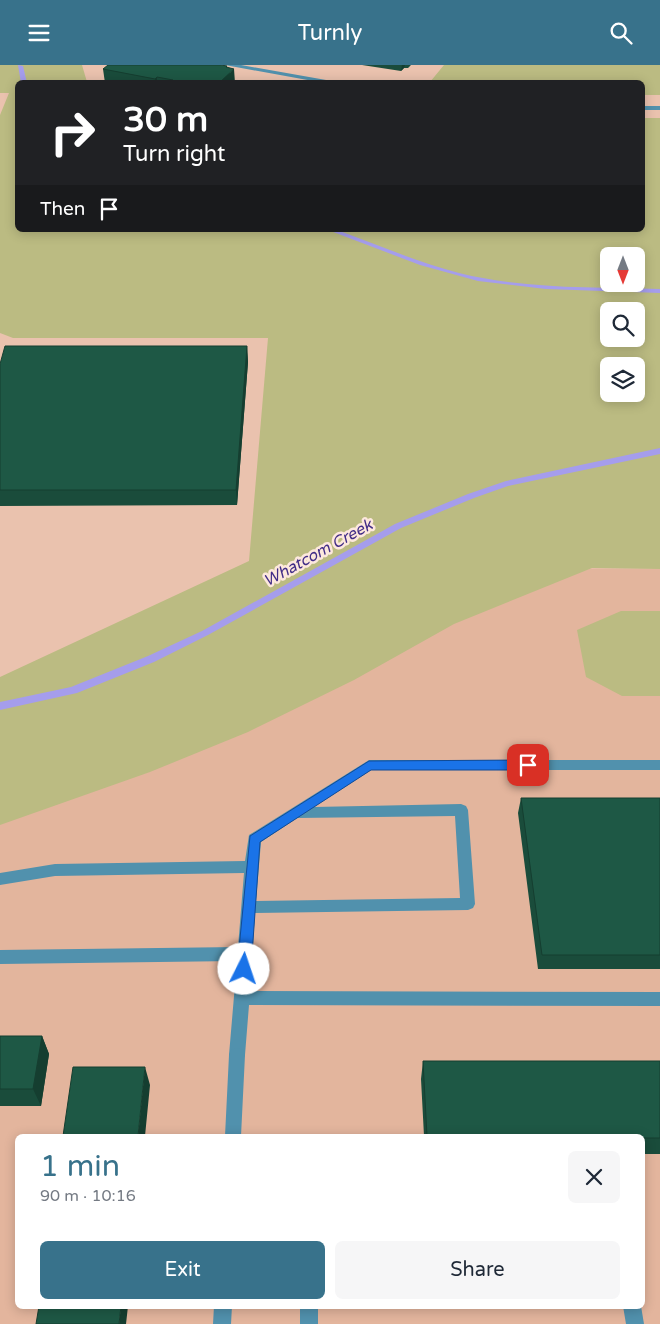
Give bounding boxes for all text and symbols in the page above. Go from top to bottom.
icon: menu [25,19,53,47]
icon: search [607,19,635,47]
text: Turnly [298,20,362,46]
text: 30 m [123,99,208,141]
icon: right [40,100,105,165]
text: Turn right [123,141,225,167]
icon: arrive [95,195,123,223]
text: Then [40,198,85,220]
north arrow [600,247,645,293]
map controls [600,247,645,402]
button: search [600,302,645,347]
button: layers [600,357,645,402]
water label: Whatcom Creek [260,514,377,591]
pin [507,744,549,786]
icon: arrive [514,751,542,779]
position arrow [217,942,269,994]
text: 1 min [40,1148,120,1185]
button: close [568,1151,620,1203]
text: 90 m · 10:16 [40,1186,136,1206]
button: Exit [40,1241,325,1299]
button: Share [335,1241,620,1299]

